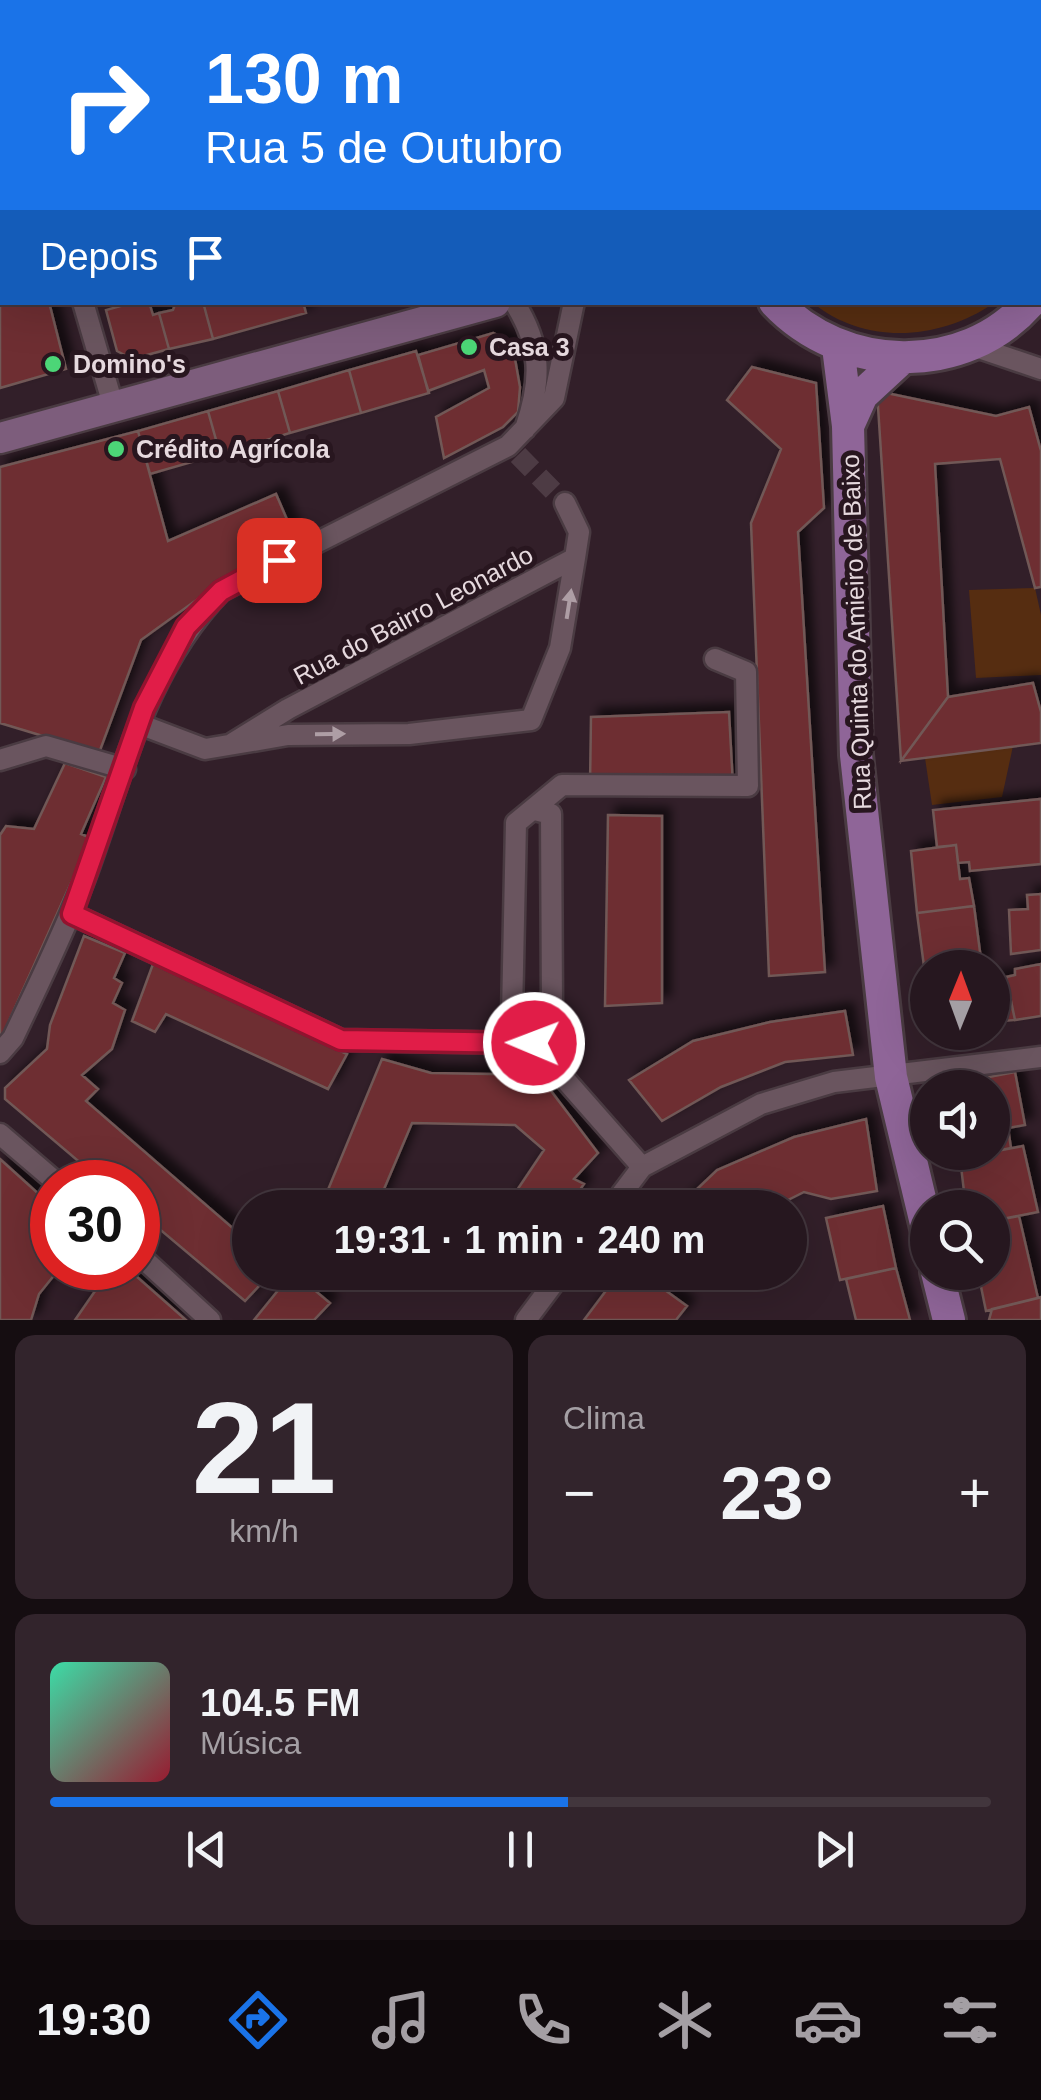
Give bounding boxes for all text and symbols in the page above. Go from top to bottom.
icon: right [40,40,170,170]
text: 130 m [205,40,403,118]
text: Rua 5 de Outubro [205,122,563,173]
icon: arrive [178,230,233,285]
text: Depois [40,236,158,278]
place label: Casa 3 [489,333,570,361]
marker: Casa 3 [458,336,480,358]
place label: Domino's [73,350,186,378]
marker: Domino's [42,353,64,375]
place label: Crédito Agrícola [136,435,331,463]
marker: Crédito Agrícola [105,438,127,460]
street label: Rua Quinta do Amieiro de Baixo [836,454,876,810]
pin [237,518,322,603]
icon: arrive [252,533,307,588]
street label: Rua do Bairro Leonardo [289,540,537,690]
one-way arrow [562,588,577,619]
one-way arrow [315,726,347,742]
north arrow [910,950,1010,1050]
map controls [910,950,1010,1290]
position arrow [482,991,586,1095]
button: sound [910,1070,1010,1170]
speed limit sign: 30 [30,1160,160,1290]
button: search [910,1190,1010,1290]
text: 19:31 · 1 min · 240 m [334,1219,705,1261]
text: 21 [192,1375,336,1521]
text: Clima [563,1400,645,1436]
text: 23° [720,1451,834,1535]
text: − [563,1462,595,1524]
text: + [959,1462,991,1524]
text: km/h [229,1513,299,1549]
text: 104.5 FM [200,1682,361,1724]
text: Música [200,1725,301,1761]
icon: previous [179,1822,234,1877]
icon: pause [493,1822,548,1877]
icon: next [807,1822,862,1877]
icon: directions [223,1985,293,2055]
icon: music [366,1985,436,2055]
icon: phone [508,1985,578,2055]
icon: climate [650,1985,720,2055]
icon: car [793,1985,863,2055]
icon: filters [935,1985,1005,2055]
text: 19:30 [36,1994,151,2045]

